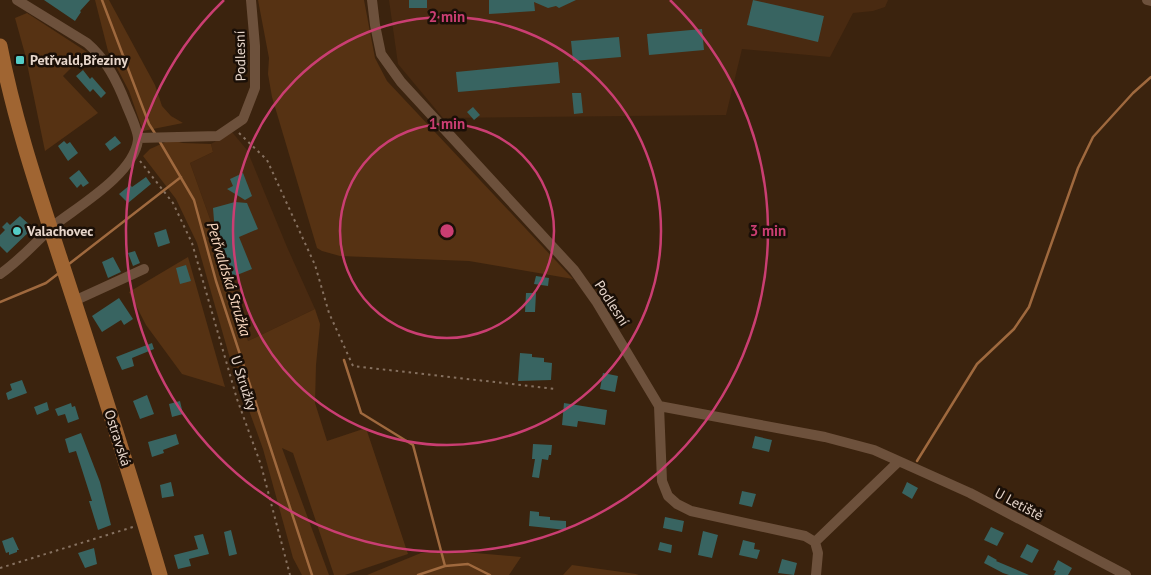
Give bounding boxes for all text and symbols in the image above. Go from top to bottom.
text: 2 min [429,7,465,26]
street label: Podlesní [231,30,249,82]
place label: Petřvald,Březiny [30,51,128,69]
marker: Petřvald,Březiny [14,54,26,66]
text: 1 min [429,114,465,133]
water label: Petřvaldská Stružka [203,220,256,339]
text: 3 min [750,221,786,240]
place label: Valachovec [26,222,93,240]
centre of rings [438,222,456,240]
marker: Valachovec [11,225,23,237]
street label: Podlesní [591,277,634,329]
street label: U Stružky [227,353,261,413]
street label: Ostravská [100,408,136,469]
street label: U Letiště [992,484,1046,524]

